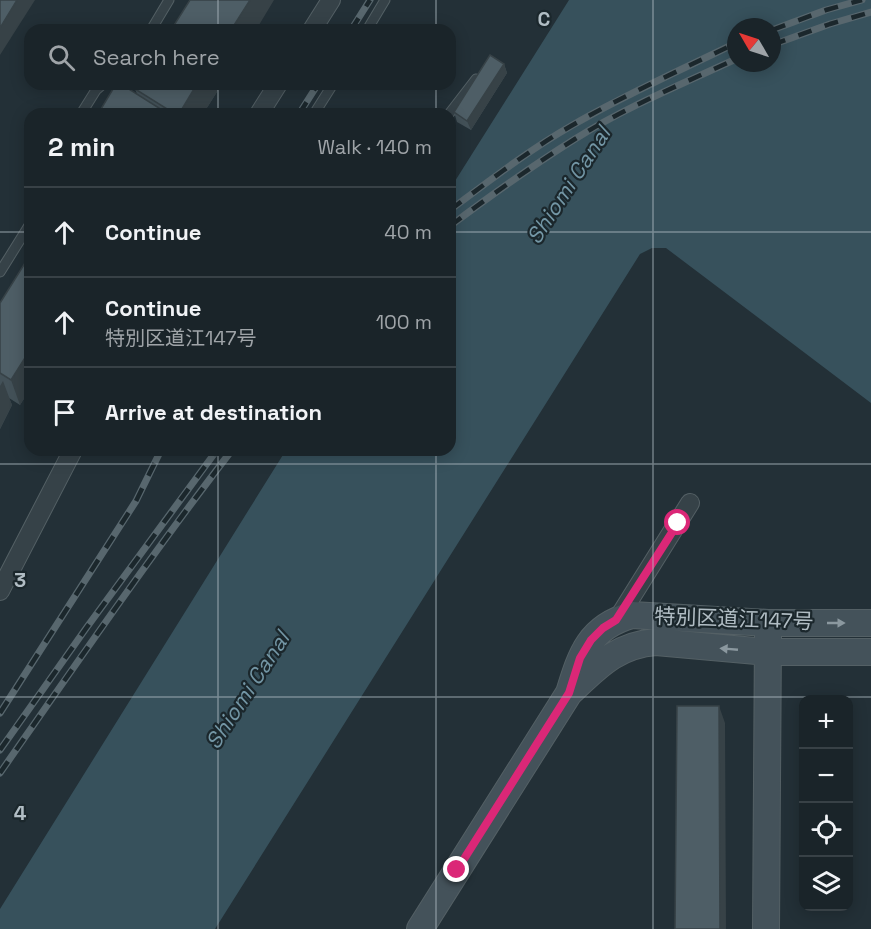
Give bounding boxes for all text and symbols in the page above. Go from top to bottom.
text: C [538,6,551,32]
north arrow [727,18,781,72]
search box [24,24,456,90]
icon: search [45,41,78,74]
text: Search here [93,43,220,71]
water label: Shiomi Canal [520,119,618,249]
text: 2 min [48,130,115,164]
text: Walk · 140 m [318,134,432,160]
icon: ahead [48,216,81,249]
text: Continue [105,218,201,246]
text: 40 m [384,219,432,245]
text: Continue [105,294,201,322]
icon: ahead [48,306,81,339]
text: 100 m [376,309,432,335]
text: 特別区道江147号 [105,325,257,351]
icon: arrive [48,396,81,429]
text: Arrive at destination [105,398,322,426]
route start [664,509,690,535]
text: 3 [14,567,26,593]
street label: 特別区道江147号 [654,602,814,635]
one-way arrow [826,618,845,628]
water label: Shiomi Canal [199,624,297,754]
one-way arrow [719,644,738,654]
map controls [799,695,853,911]
button: + [799,695,853,749]
button: − [799,749,853,803]
text: 4 [14,800,27,826]
button: locate [799,803,853,857]
route end [443,856,469,882]
button: layers [799,857,853,911]

